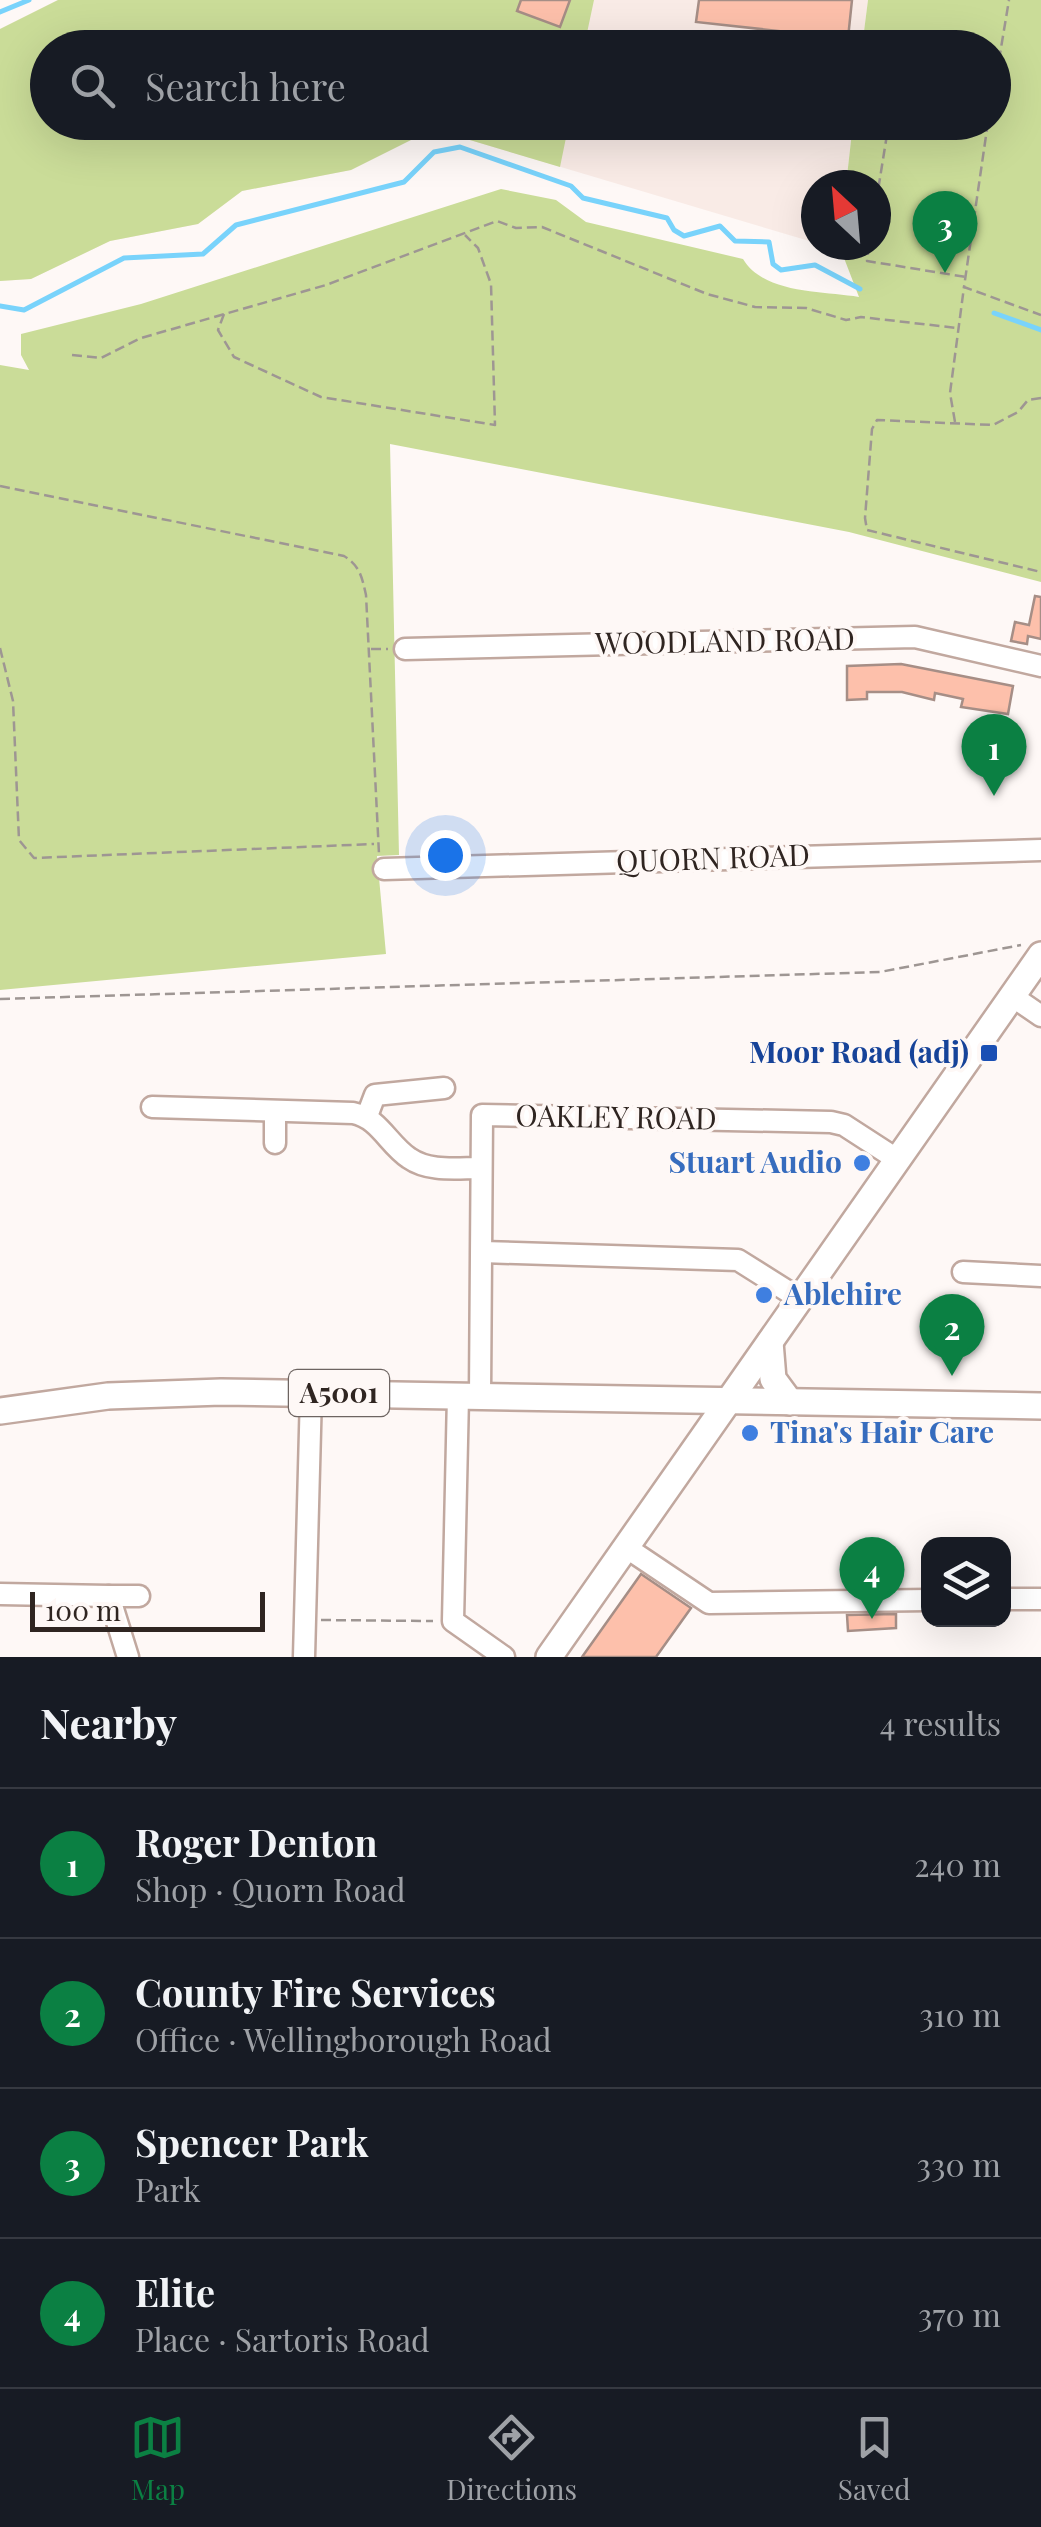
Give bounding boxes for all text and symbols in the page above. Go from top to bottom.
search box [30,30,1011,140]
icon: search [65,58,120,113]
text: Search here [145,60,346,111]
north arrow [801,170,891,260]
pin: 3 [912,190,978,273]
street label: WOODLAND ROAD [594,618,855,662]
pin: 1 [962,714,1026,796]
your location [420,830,471,881]
street label: QUORN ROAD [615,834,810,880]
place label: Moor Road (adj) [749,1031,969,1071]
marker: Moor Road (adj) [978,1042,1000,1064]
street label: OAKLEY ROAD [515,1094,717,1138]
place label: Stuart Audio [668,1141,842,1181]
marker: Stuart Audio [851,1152,873,1174]
place label: Ablehire [783,1273,902,1313]
marker: Ablehire [753,1284,775,1306]
pin: 2 [920,1294,984,1376]
road number: A5001 [289,1370,389,1416]
place label: Tina's Hair Care [770,1411,994,1451]
marker: Tina's Hair Care [739,1422,761,1444]
pin: 4 [840,1536,904,1619]
map controls [921,1537,1011,1627]
button: layers [921,1537,1011,1627]
scale bar [30,1587,265,1632]
text: 100 m [45,1591,121,1628]
text: Nearby [40,1694,177,1750]
text: 4 results [880,1701,1001,1744]
text: Roger Denton [135,1816,378,1867]
text: 1 [66,1842,79,1885]
text: 240 m [914,1842,1001,1885]
text: Shop · Quorn Road [135,1867,406,1910]
text: County Fire Services [135,1966,496,2017]
text: 2 [64,1992,81,2035]
text: 310 m [919,1992,1001,2035]
text: Office · Wellingborough Road [135,2017,552,2060]
text: Spencer Park [135,2116,368,2167]
text: 3 [65,2142,80,2185]
text: 330 m [917,2142,1001,2185]
text: Park [135,2167,201,2210]
text: Elite [135,2266,215,2317]
text: 4 [64,2292,81,2335]
text: 370 m [918,2292,1001,2335]
text: Place · Sartoris Road [135,2317,430,2360]
tab: Map [130,2410,185,2507]
tab: Directions [446,2410,577,2507]
tab: Saved [838,2410,911,2507]

